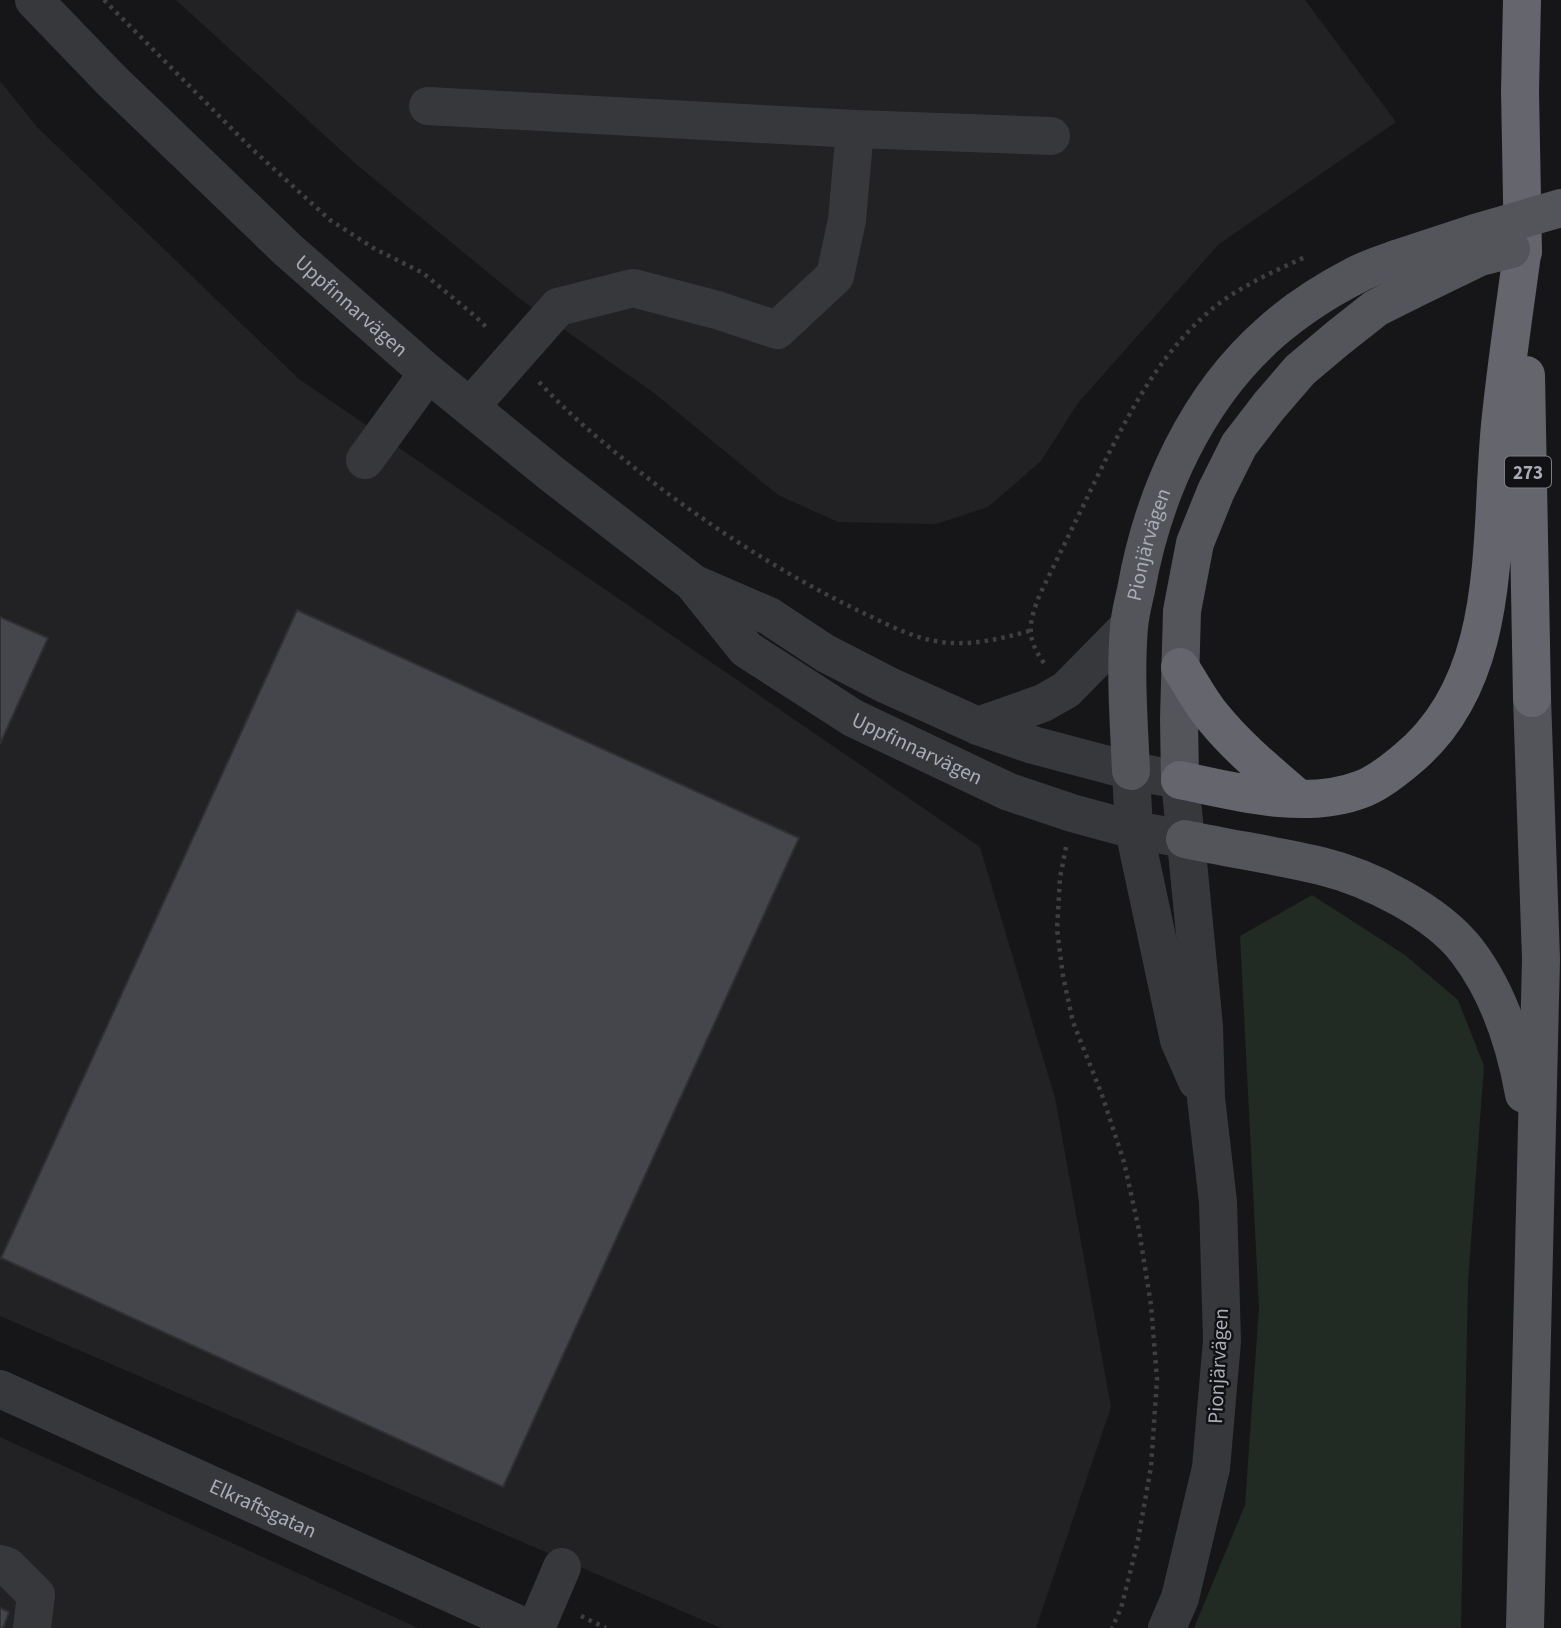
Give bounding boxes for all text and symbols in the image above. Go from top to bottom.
street label: Uppfinnarvägen [288,248,415,364]
road number: 273 [1505,457,1551,488]
street label: Pionjärvägen [1119,484,1178,604]
street label: Uppfinnarvägen [847,705,988,792]
street label: Pionjärvägen [1200,1307,1236,1425]
street label: Elkraftsgatan [205,1471,322,1546]

